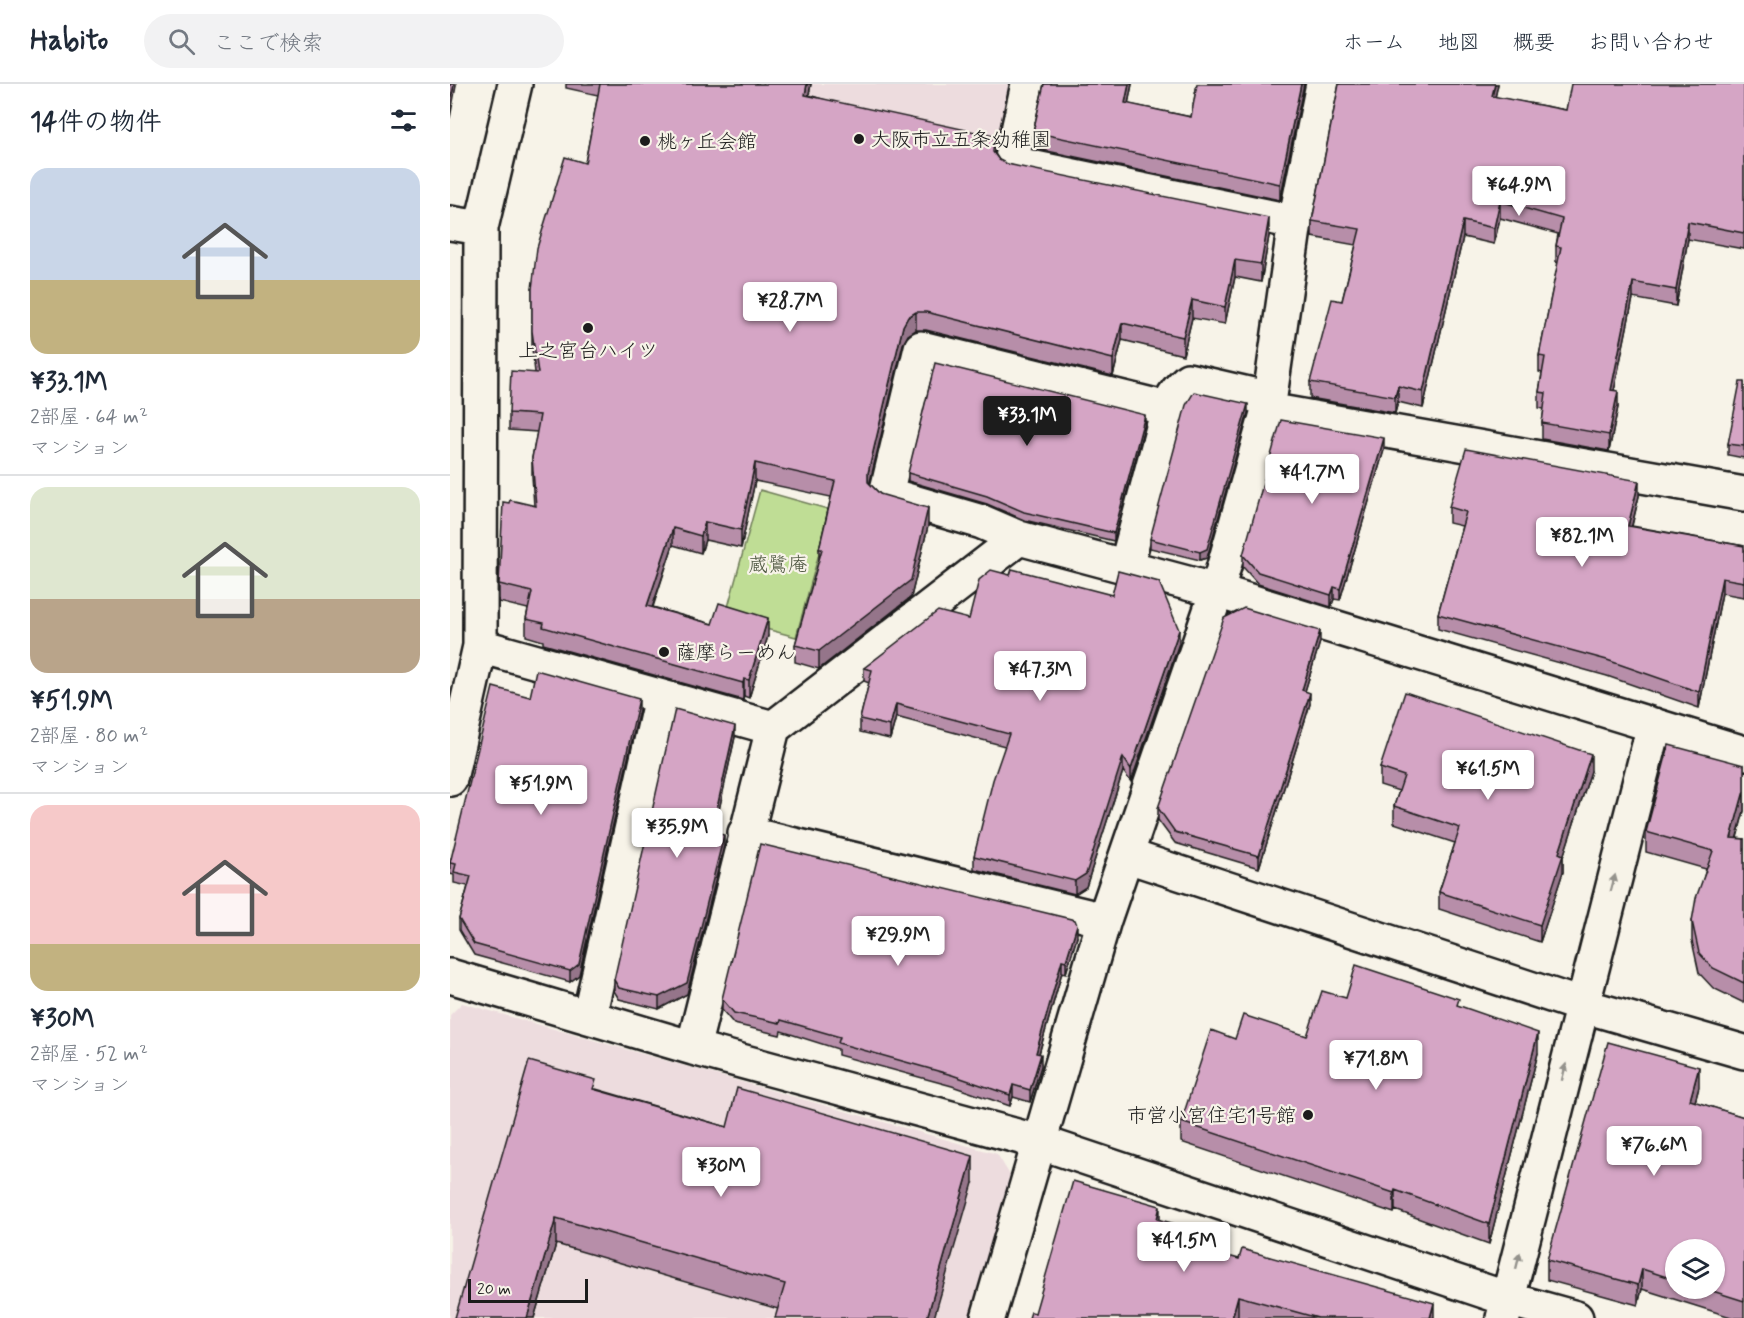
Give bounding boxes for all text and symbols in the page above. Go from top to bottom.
search box [144,14,564,68]
text: Habito [30,23,108,60]
icon: search [165,25,198,58]
text: ホーム [1343,29,1405,57]
text: 地図 [1438,29,1480,57]
text: 概要 [1513,29,1555,57]
text: お問い合わせ [1588,29,1714,57]
text: ここで検索 [213,30,323,58]
icon: filters [387,104,420,137]
text: 14件の物件 [30,106,161,140]
place label: 大阪市立五条幼稚園 [871,127,1051,154]
place label: 桃ヶ丘会館 [657,129,757,156]
marker: 大阪市立五条幼稚園 [852,132,866,146]
marker: 桃ヶ丘会館 [638,134,652,148]
pin: ¥64.9M [1470,166,1568,217]
text: ¥64.9M [1486,172,1552,199]
icon: home [171,207,279,315]
pin: ¥28.7M [741,282,839,333]
text: ¥28.7M [757,288,823,315]
marker: 上之宮台ハイツ [581,321,595,335]
place label: 上之宮台ハイツ [518,338,658,365]
text: ¥33.1M [30,366,108,400]
pin: ¥33.1M [978,396,1076,447]
text: ¥33.1M [997,402,1057,429]
text: 2部屋 · 64 m² [30,404,148,431]
text: マンション [30,435,129,462]
pin: ¥41.7M [1263,454,1361,505]
text: ¥41.7M [1279,460,1345,487]
pin: ¥82.1M [1533,517,1631,568]
text: ¥82.1M [1550,523,1614,550]
icon: home [171,526,279,634]
park label: 蔵鷺庵 [748,552,808,579]
place label: 薩摩らーめん [676,640,796,667]
marker: 薩摩らーめん [657,645,671,659]
pin: ¥47.3M [991,651,1089,702]
text: ¥47.3M [1008,657,1072,684]
text: ¥51.9M [30,685,113,719]
text: 2部屋 · 80 m² [30,723,148,750]
pin: ¥61.5M [1439,750,1537,801]
text: マンション [30,754,129,781]
text: ¥61.5M [1456,756,1520,783]
pin: ¥51.9M [492,765,590,816]
text: ¥51.9M [509,771,573,798]
pin: ¥35.9M [628,808,726,859]
text: ¥35.9M [646,814,708,841]
icon: home [171,844,279,952]
one-way arrow [1609,874,1618,892]
pin: ¥29.9M [849,916,947,967]
text: ¥29.9M [866,922,930,949]
text: ¥30M [30,1003,94,1037]
pin: ¥71.8M [1327,1040,1425,1091]
text: 2部屋 · 52 m² [30,1041,148,1068]
text: ¥71.8M [1343,1046,1409,1073]
one-way arrow [1560,1063,1570,1081]
text: マンション [30,1072,129,1099]
place label: 市営小宮住宅1号館 [1127,1103,1296,1130]
marker: 市営小宮住宅1号館 [1301,1108,1315,1122]
pin: ¥76.6M [1605,1126,1703,1177]
text: ¥76.6M [1621,1132,1687,1159]
pin: ¥30M [685,1147,757,1198]
text: ¥30M [696,1153,746,1180]
pin: ¥41.5M [1135,1222,1233,1273]
text: ¥41.5M [1151,1228,1217,1255]
map controls [1665,1239,1725,1299]
button: layers [1665,1239,1725,1299]
one-way arrow [1513,1252,1523,1271]
scale bar [468,1276,588,1304]
text: 20 m [477,1279,511,1300]

